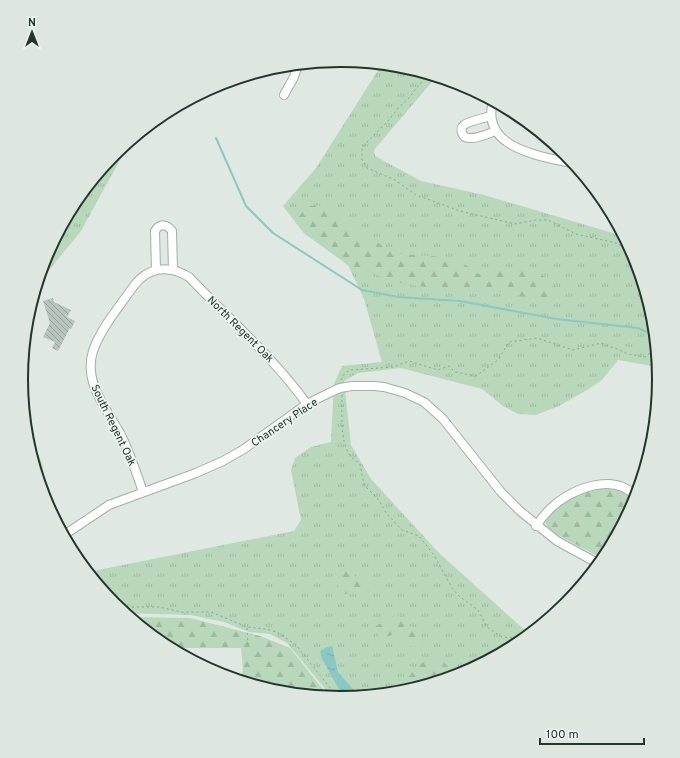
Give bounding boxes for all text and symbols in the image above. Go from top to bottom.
north arrow [12,12,52,52]
text: N [28,16,36,30]
street label: North Regent Oak [204,293,277,366]
street label: South Regent Oak [87,382,139,469]
street label: Chancery Place [249,395,321,450]
scale bar [540,720,644,746]
text: 100 m [546,727,579,743]

